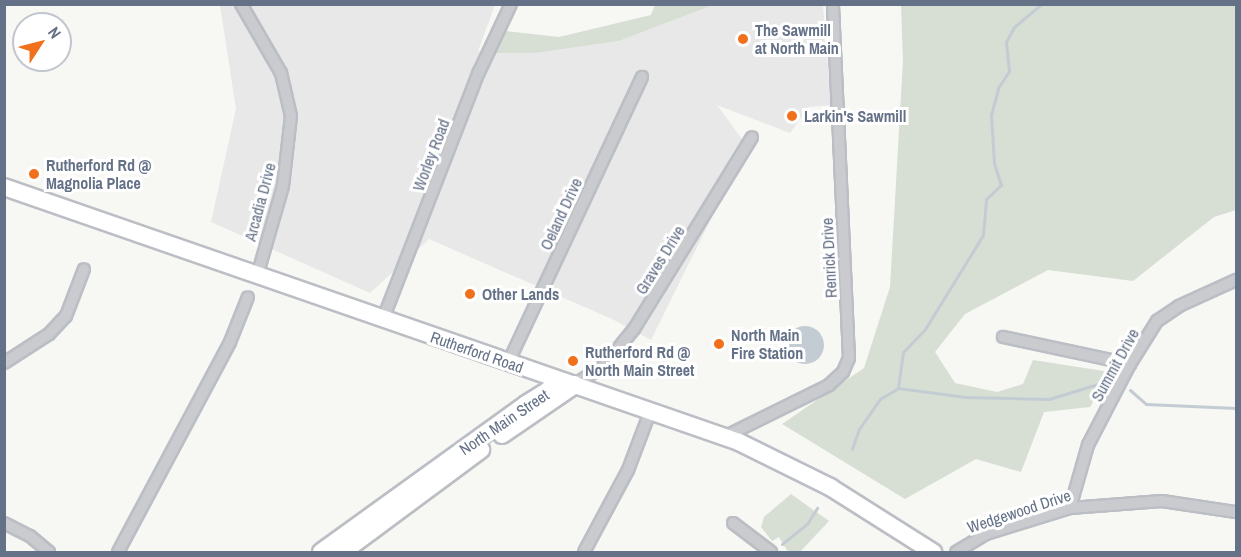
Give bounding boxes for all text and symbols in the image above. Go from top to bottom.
north arrow [12,12,72,72]
place label: The Sawmill at North Main [755,20,839,58]
text: N [43,22,67,43]
marker: The Sawmill at North Main [736,32,750,46]
place label: Larkin's Sawmill [804,106,906,126]
marker: Larkin's Sawmill [785,109,799,123]
street label: Worley Road [408,116,454,194]
place label: Rutherford Rd @ Magnolia Place [46,155,151,193]
street label: Arcadia Drive [240,161,280,243]
marker: Rutherford Rd @ Magnolia Place [27,167,41,181]
street label: Oeland Drive [536,175,586,253]
street label: Renrick Drive [817,217,841,299]
street label: Graves Drive [631,222,689,298]
place label: Other Lands [482,284,559,304]
marker: Other Lands [463,287,477,301]
place label: North Main Fire Station [731,325,803,363]
street label: Summit Drive [1087,325,1143,405]
street label: Rutherford Road [428,327,526,377]
marker: North Main Fire Station [712,337,726,351]
place label: Rutherford Rd @ North Main Street [585,342,694,380]
marker: Rutherford Rd @ North Main Street [566,354,580,368]
street label: North Main Street [456,385,552,459]
street label: Wedgewood Drive [965,485,1073,537]

